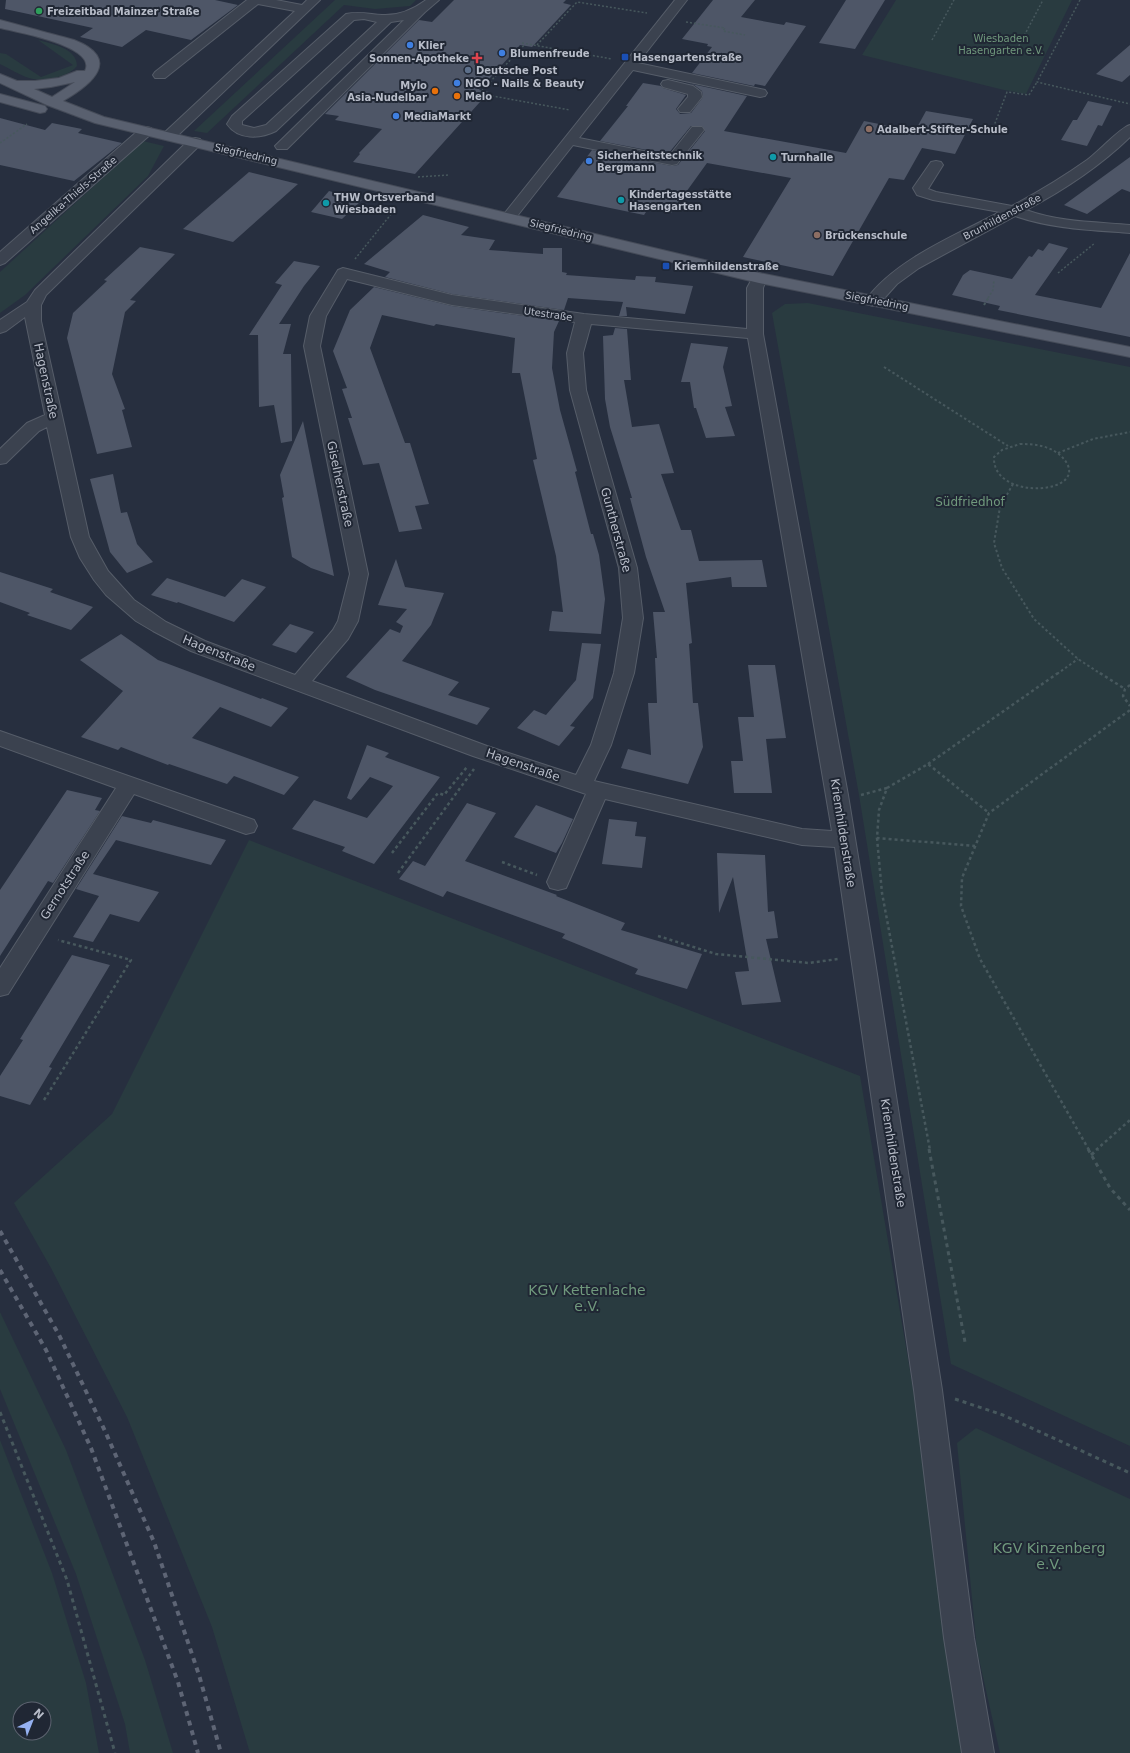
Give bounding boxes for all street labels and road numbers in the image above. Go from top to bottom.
street label: Siegfriedring [214,141,278,167]
street label: Angelika-Thiels-Straße [27,154,119,236]
street label: Brunhildenstraße [961,192,1043,242]
street label: Siegfriedring [529,217,593,243]
street label: Siegfriedring [844,289,910,313]
street label: Utestraße [523,305,573,323]
street label: Hagenstraße [31,342,61,420]
street label: Giselherstraße [324,440,356,528]
street label: Guntherstraße [598,486,634,574]
street label: Hagenstraße [181,632,257,674]
street label: Hagenstraße [484,746,562,784]
street label: Kriemhildenstraße [827,777,859,889]
street label: Gernotstraße [38,848,92,922]
street label: Kriemhildenstraße [877,1097,909,1209]

